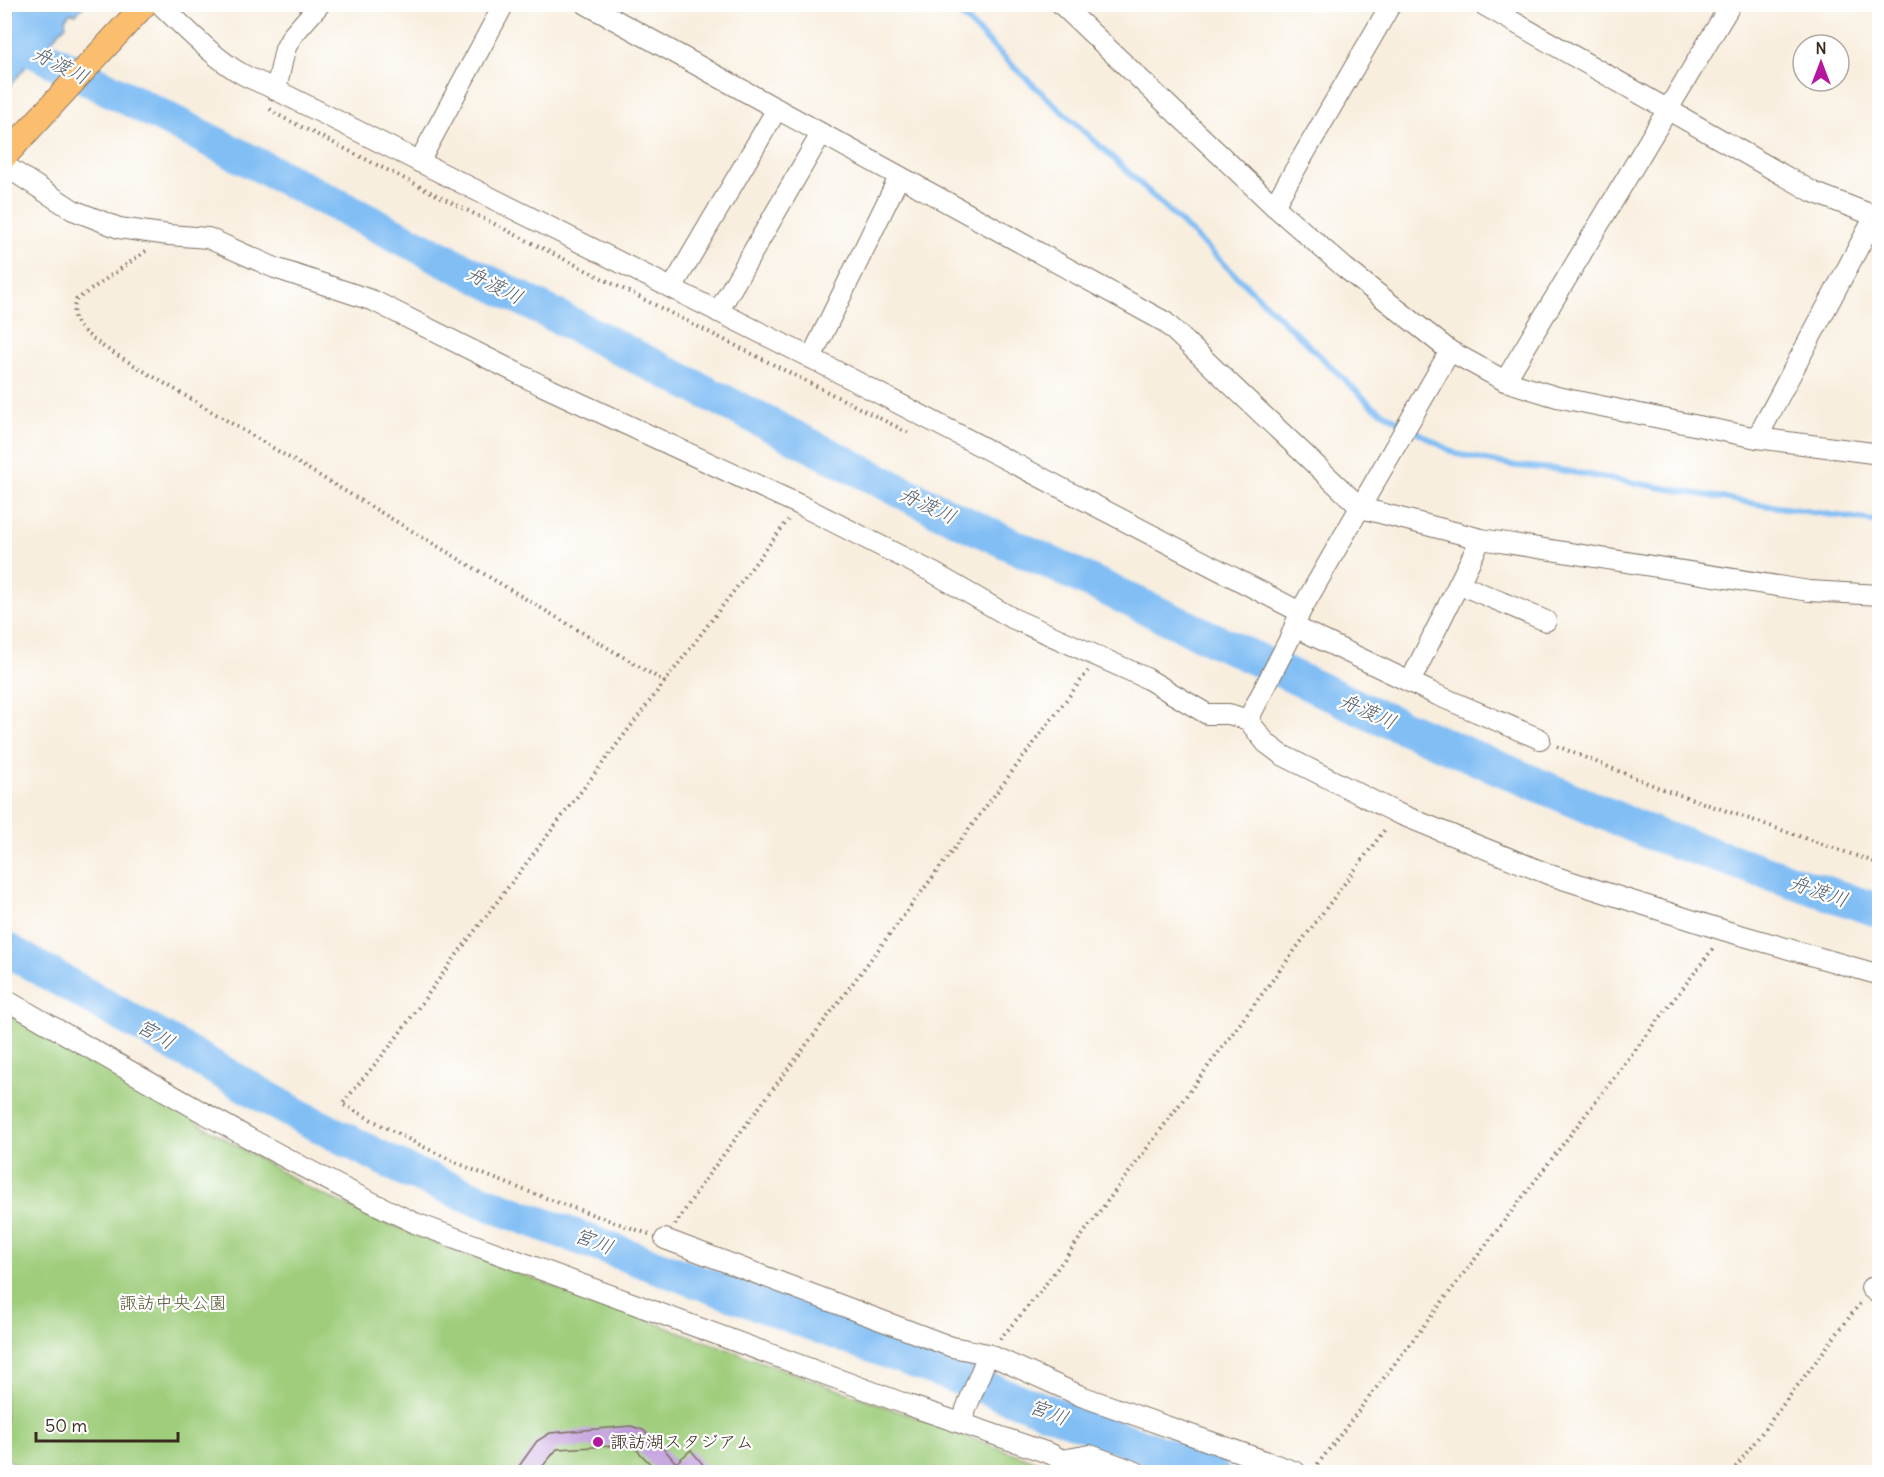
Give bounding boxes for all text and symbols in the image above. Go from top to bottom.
north arrow [1791,33,1851,93]
text: N [1815,38,1827,58]
water label: 舟渡川 [29,40,94,89]
water label: 舟渡川 [463,260,528,309]
water label: 舟渡川 [896,480,961,529]
water label: 舟渡川 [1336,687,1401,734]
water label: 舟渡川 [1787,869,1852,912]
water label: 宮川 [133,1013,180,1054]
water label: 宮川 [571,1222,617,1259]
park label: 諏訪中央公園 [119,1291,227,1314]
water label: 宮川 [1026,1393,1072,1430]
scale bar [36,1405,178,1443]
text: 50 m [45,1414,87,1437]
place label: 諏訪湖スタジアム [610,1430,754,1453]
marker: 諏訪湖スタジアム [591,1435,605,1449]

